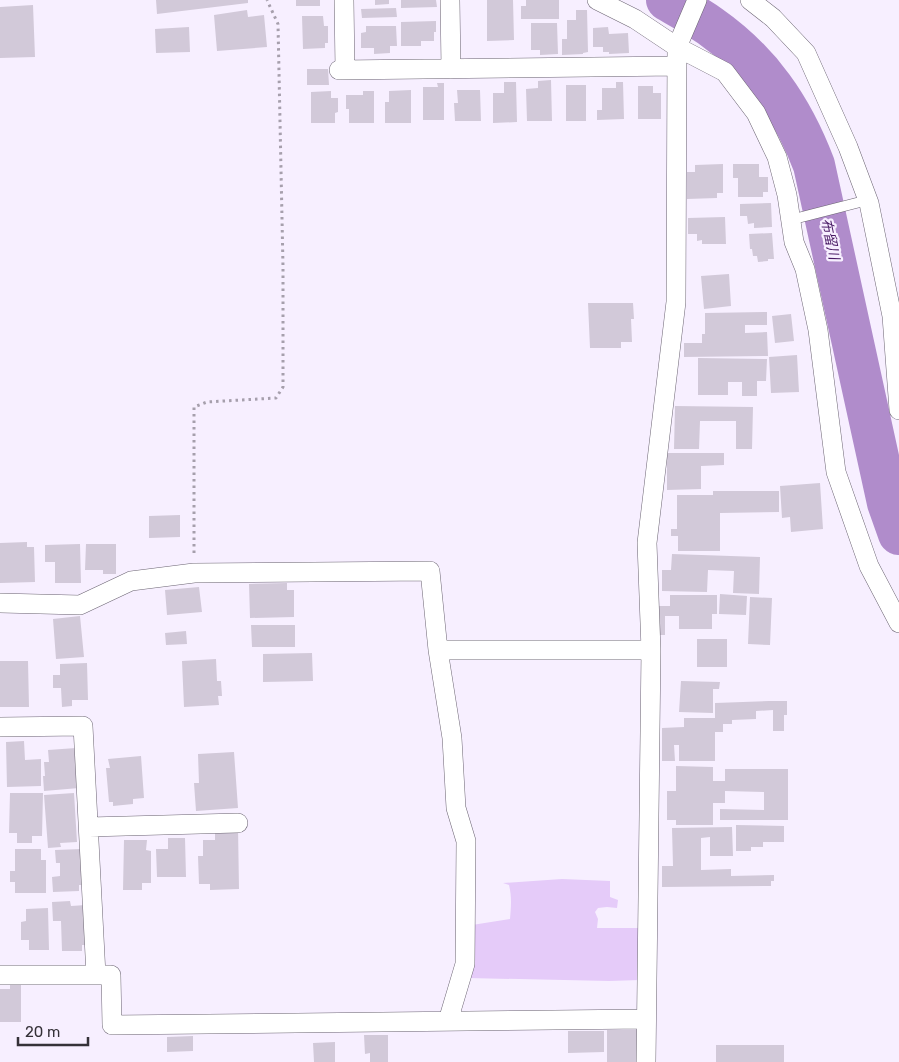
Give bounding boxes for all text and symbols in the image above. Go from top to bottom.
water label: 布留川 [817,217,843,263]
scale bar [18,1014,88,1046]
text: 20 m [25,1023,60,1041]

